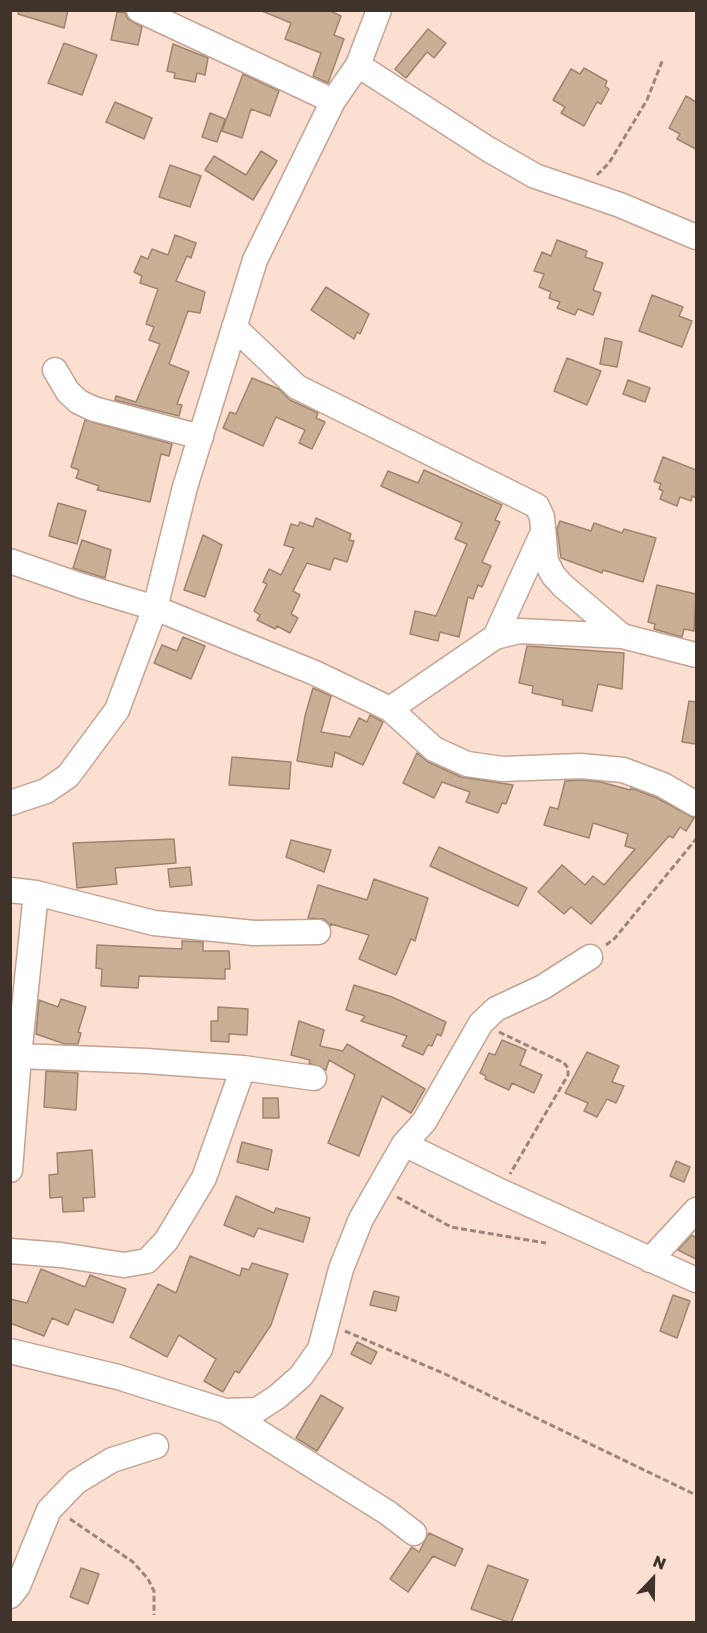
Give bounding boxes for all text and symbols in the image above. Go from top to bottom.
north arrow [623,1549,683,1609]
text: N [650,1551,669,1574]

